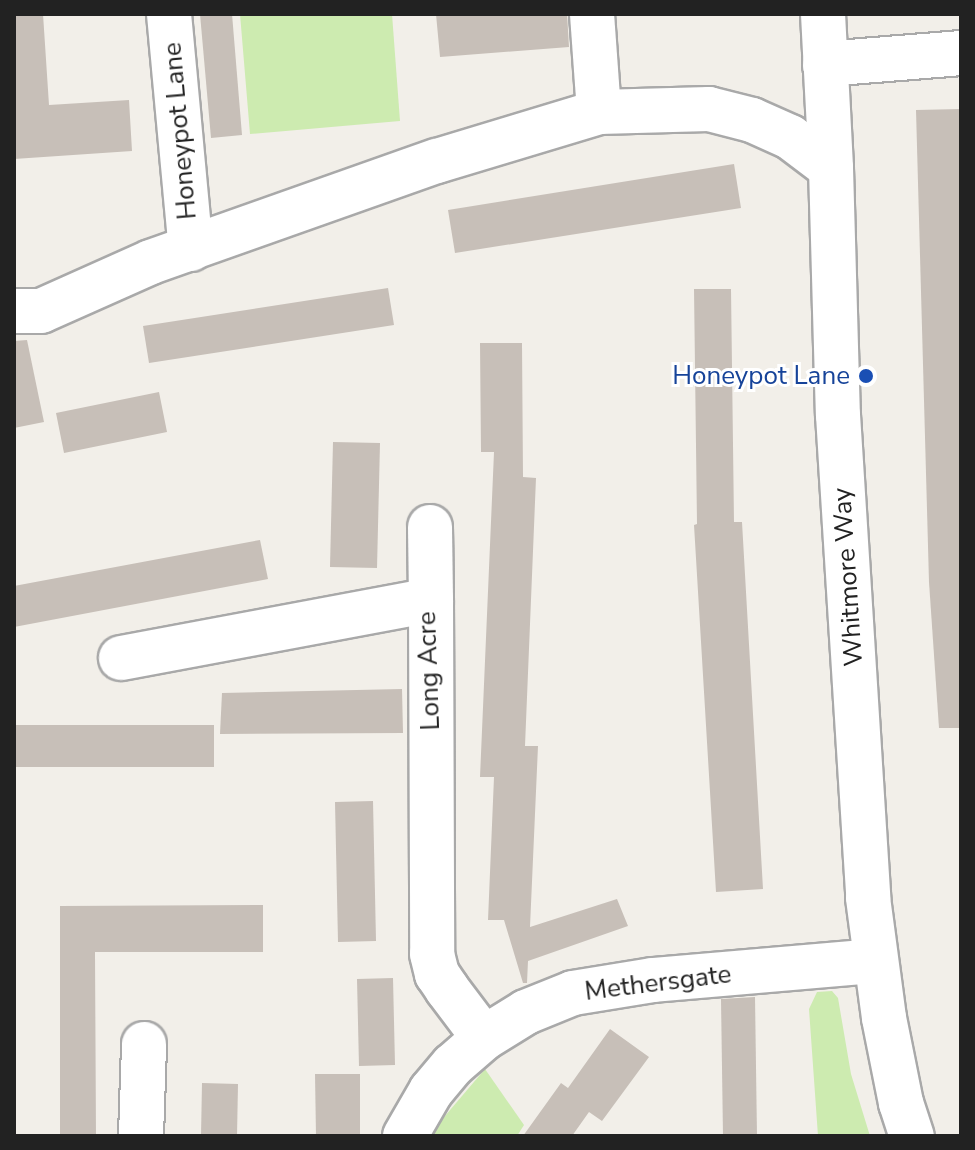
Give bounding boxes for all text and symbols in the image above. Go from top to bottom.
street label: Honeypot Lane [157,41,203,221]
place label: Honeypot Lane [672,360,850,392]
marker: Honeypot Lane [857,367,875,385]
street label: Whitmore Way [826,487,870,667]
street label: Long Acre [411,611,447,731]
street label: Methersgate [583,959,733,1007]

